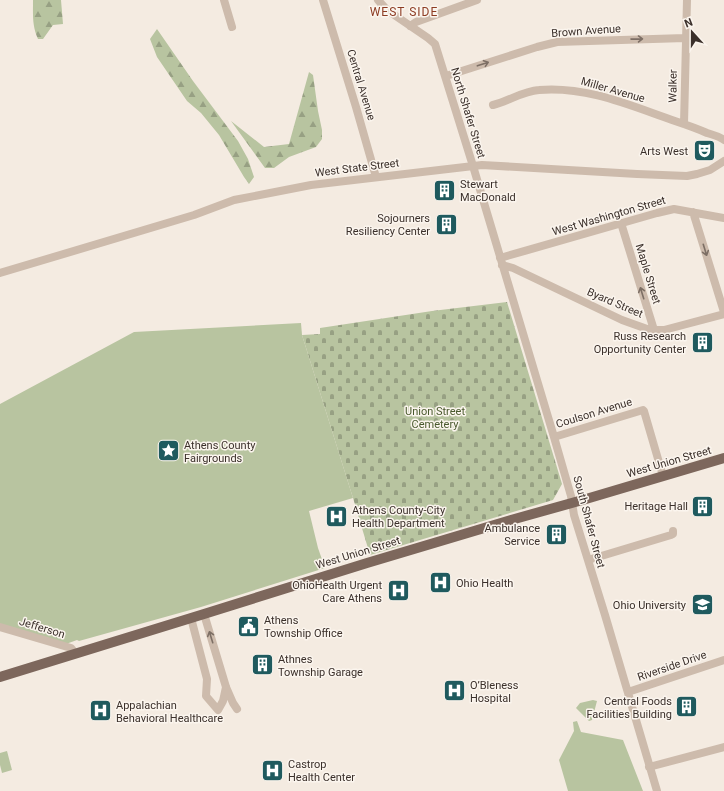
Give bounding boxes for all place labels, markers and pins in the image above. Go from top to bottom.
theatre icon: Arts West [691,138,717,164]
place label: Arts West [640,145,688,158]
building icon: Stewart MacDonald [431,177,457,203]
place label: Stewart MacDonald [460,178,516,204]
building icon: Sojourners Resiliency Center [433,211,459,237]
place label: Sojourners Resiliency Center [346,212,430,238]
building icon: Russ Research Opportunity Center [689,329,715,355]
place label: Russ Research Opportunity Center [594,330,686,356]
place icon: Athens County Fairgrounds [156,438,182,464]
place label: Athens County Fairgrounds [184,439,256,465]
building icon: Heritage Hall [690,493,716,519]
place label: Heritage Hall [624,500,688,513]
hospital icon: Athens County-City Health Department [324,503,350,529]
place label: Athens County-City Health Department [352,504,446,530]
building icon: Ambulance Service [543,521,569,547]
place label: Ambulance Service [485,522,540,548]
hospital icon: Ohio Health [428,570,454,596]
place label: Ohio Health [456,577,513,590]
hospital icon: OhioHealth Urgent Care Athens [385,578,411,604]
place label: OhioHealth Urgent Care Athens [292,579,382,605]
school or university icon: Ohio University [689,592,715,618]
place label: Ohio University [613,599,687,612]
public building icon: Athens Township Office [235,613,261,639]
place label: Athens Township Office [264,614,343,640]
building icon: Athnes Township Garage [249,652,275,678]
place label: Athnes Township Garage [278,653,363,679]
hospital icon: O’Bleness Hospital [441,678,467,704]
place label: O’Bleness Hospital [470,679,519,705]
building icon: Central Foods Facilities Building [674,694,700,720]
place label: Central Foods Facilities Building [586,695,672,721]
hospital icon: Appalachian Behavioral Healthcare [88,698,114,724]
place label: Appalachian Behavioral Healthcare [116,699,223,725]
hospital icon: Castrop Health Center [259,757,285,783]
place label: Castrop Health Center [288,758,355,784]

